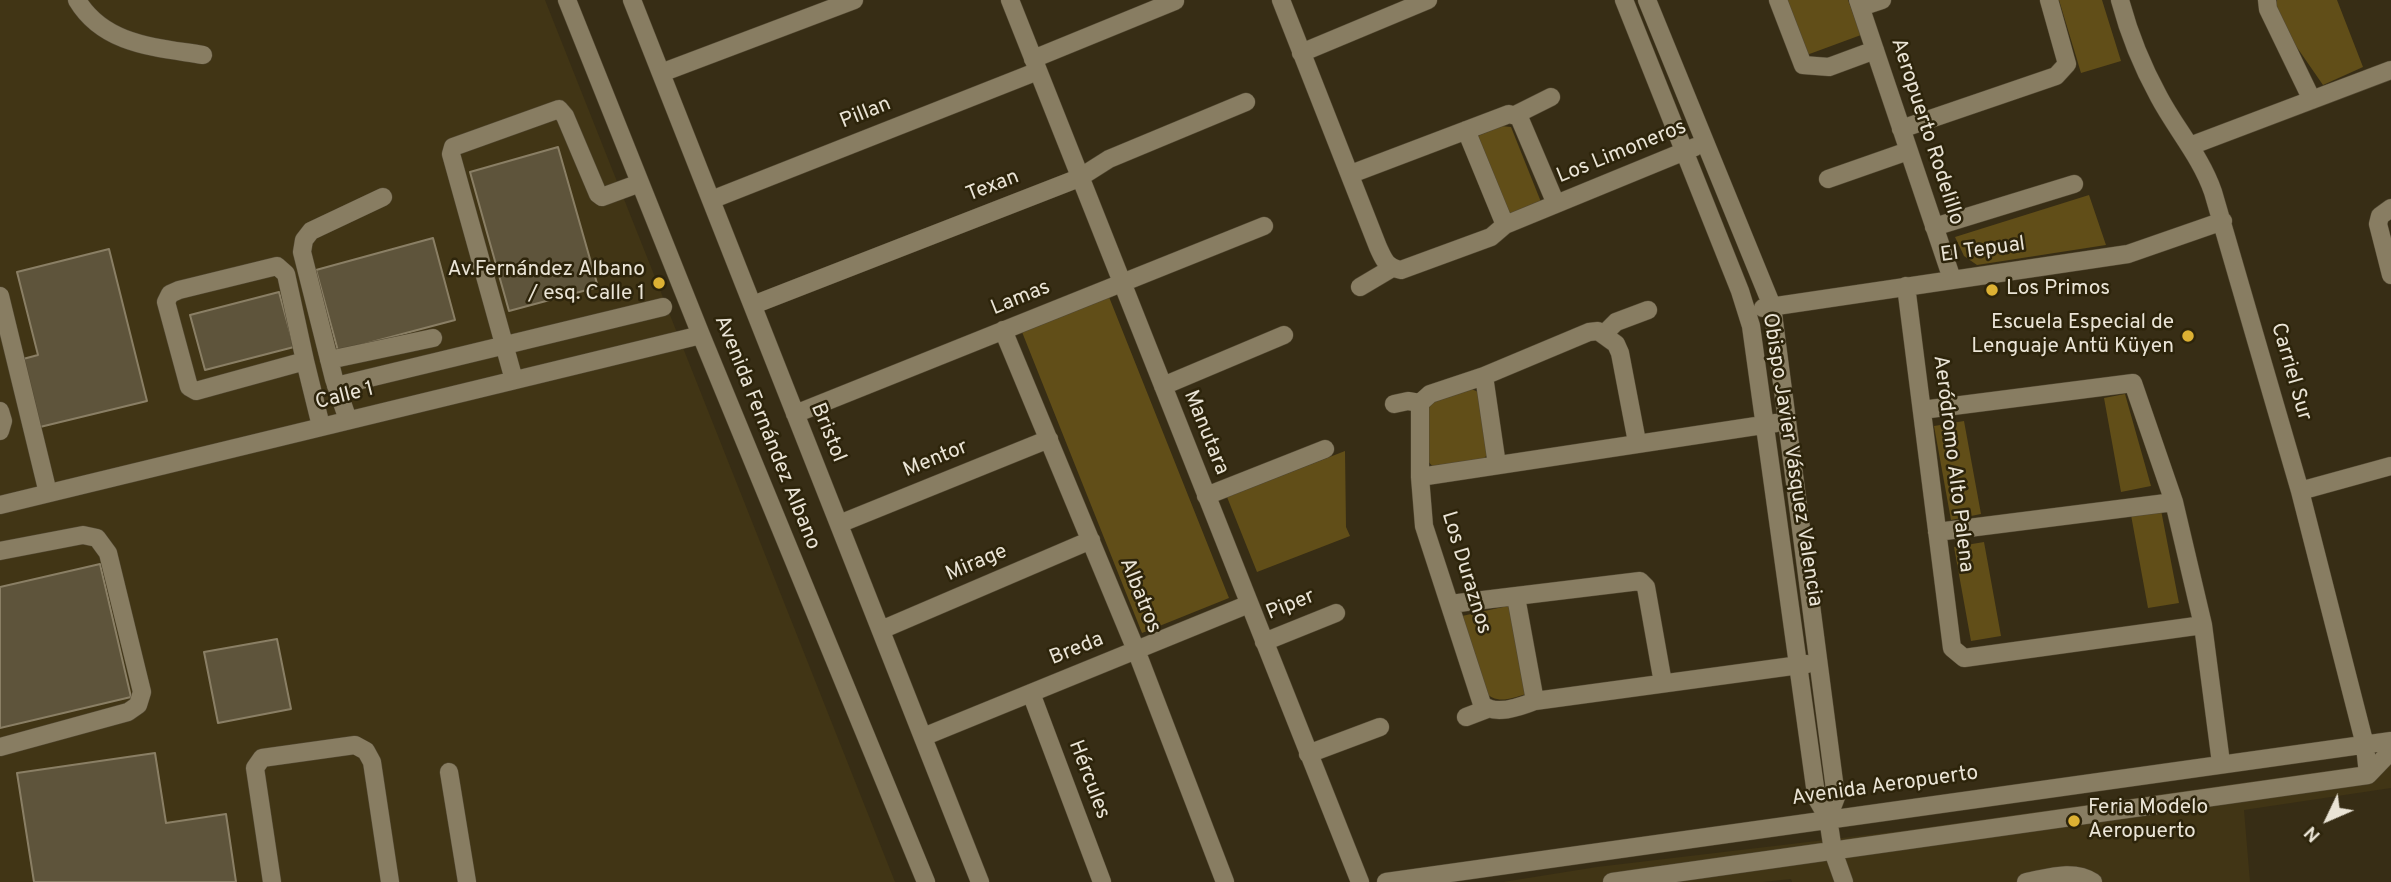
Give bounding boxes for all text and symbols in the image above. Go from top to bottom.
street label: Aeropuerto Rodelillo [1884,35,1968,229]
street label: Pillan [837,92,895,136]
street label: Los Limoneros [1554,116,1690,190]
street label: Texan [963,165,1023,209]
street label: El Tepual [1939,233,2027,269]
place label: Av.Fernández Albano / esq. Calle 1 [448,258,645,308]
marker: Av.Fernández Albano / esq. Calle 1 [651,275,667,291]
street label: Lamas [988,276,1054,322]
place label: Los Primos [2006,277,2110,303]
marker: Los Primos [1984,282,2000,298]
place label: Escuela Especial de Lenguaje Antü Küyen [1971,311,2174,361]
street label: Avenida Fernández Albano [707,312,825,554]
street label: Obispo Javier Vásquez Valencia [1755,312,1827,608]
street label: Carriel Sur [2264,320,2316,424]
marker: Escuela Especial de Lenguaje Antü Küyen [2180,328,2196,344]
street label: Aeródromo Alto Palena [1926,354,1978,574]
street label: Calle 1 [313,378,377,416]
street label: Manutara [1177,387,1233,479]
street label: Bristol [804,400,850,466]
street label: Mentor [900,436,972,484]
street label: Los Duraznos [1434,508,1496,638]
street label: Mirage [942,540,1012,588]
street label: Albatros [1113,555,1165,637]
street label: Piper [1263,585,1319,627]
street label: Breda [1046,628,1108,672]
street label: Hércules [1062,737,1114,823]
street label: Avenida Aeropuerto [1790,761,1980,813]
north arrow [2293,784,2363,854]
place label: Feria Modelo Aeropuerto [2088,796,2208,846]
marker: Feria Modelo Aeropuerto [2066,813,2082,829]
text: N [2300,820,2326,847]

